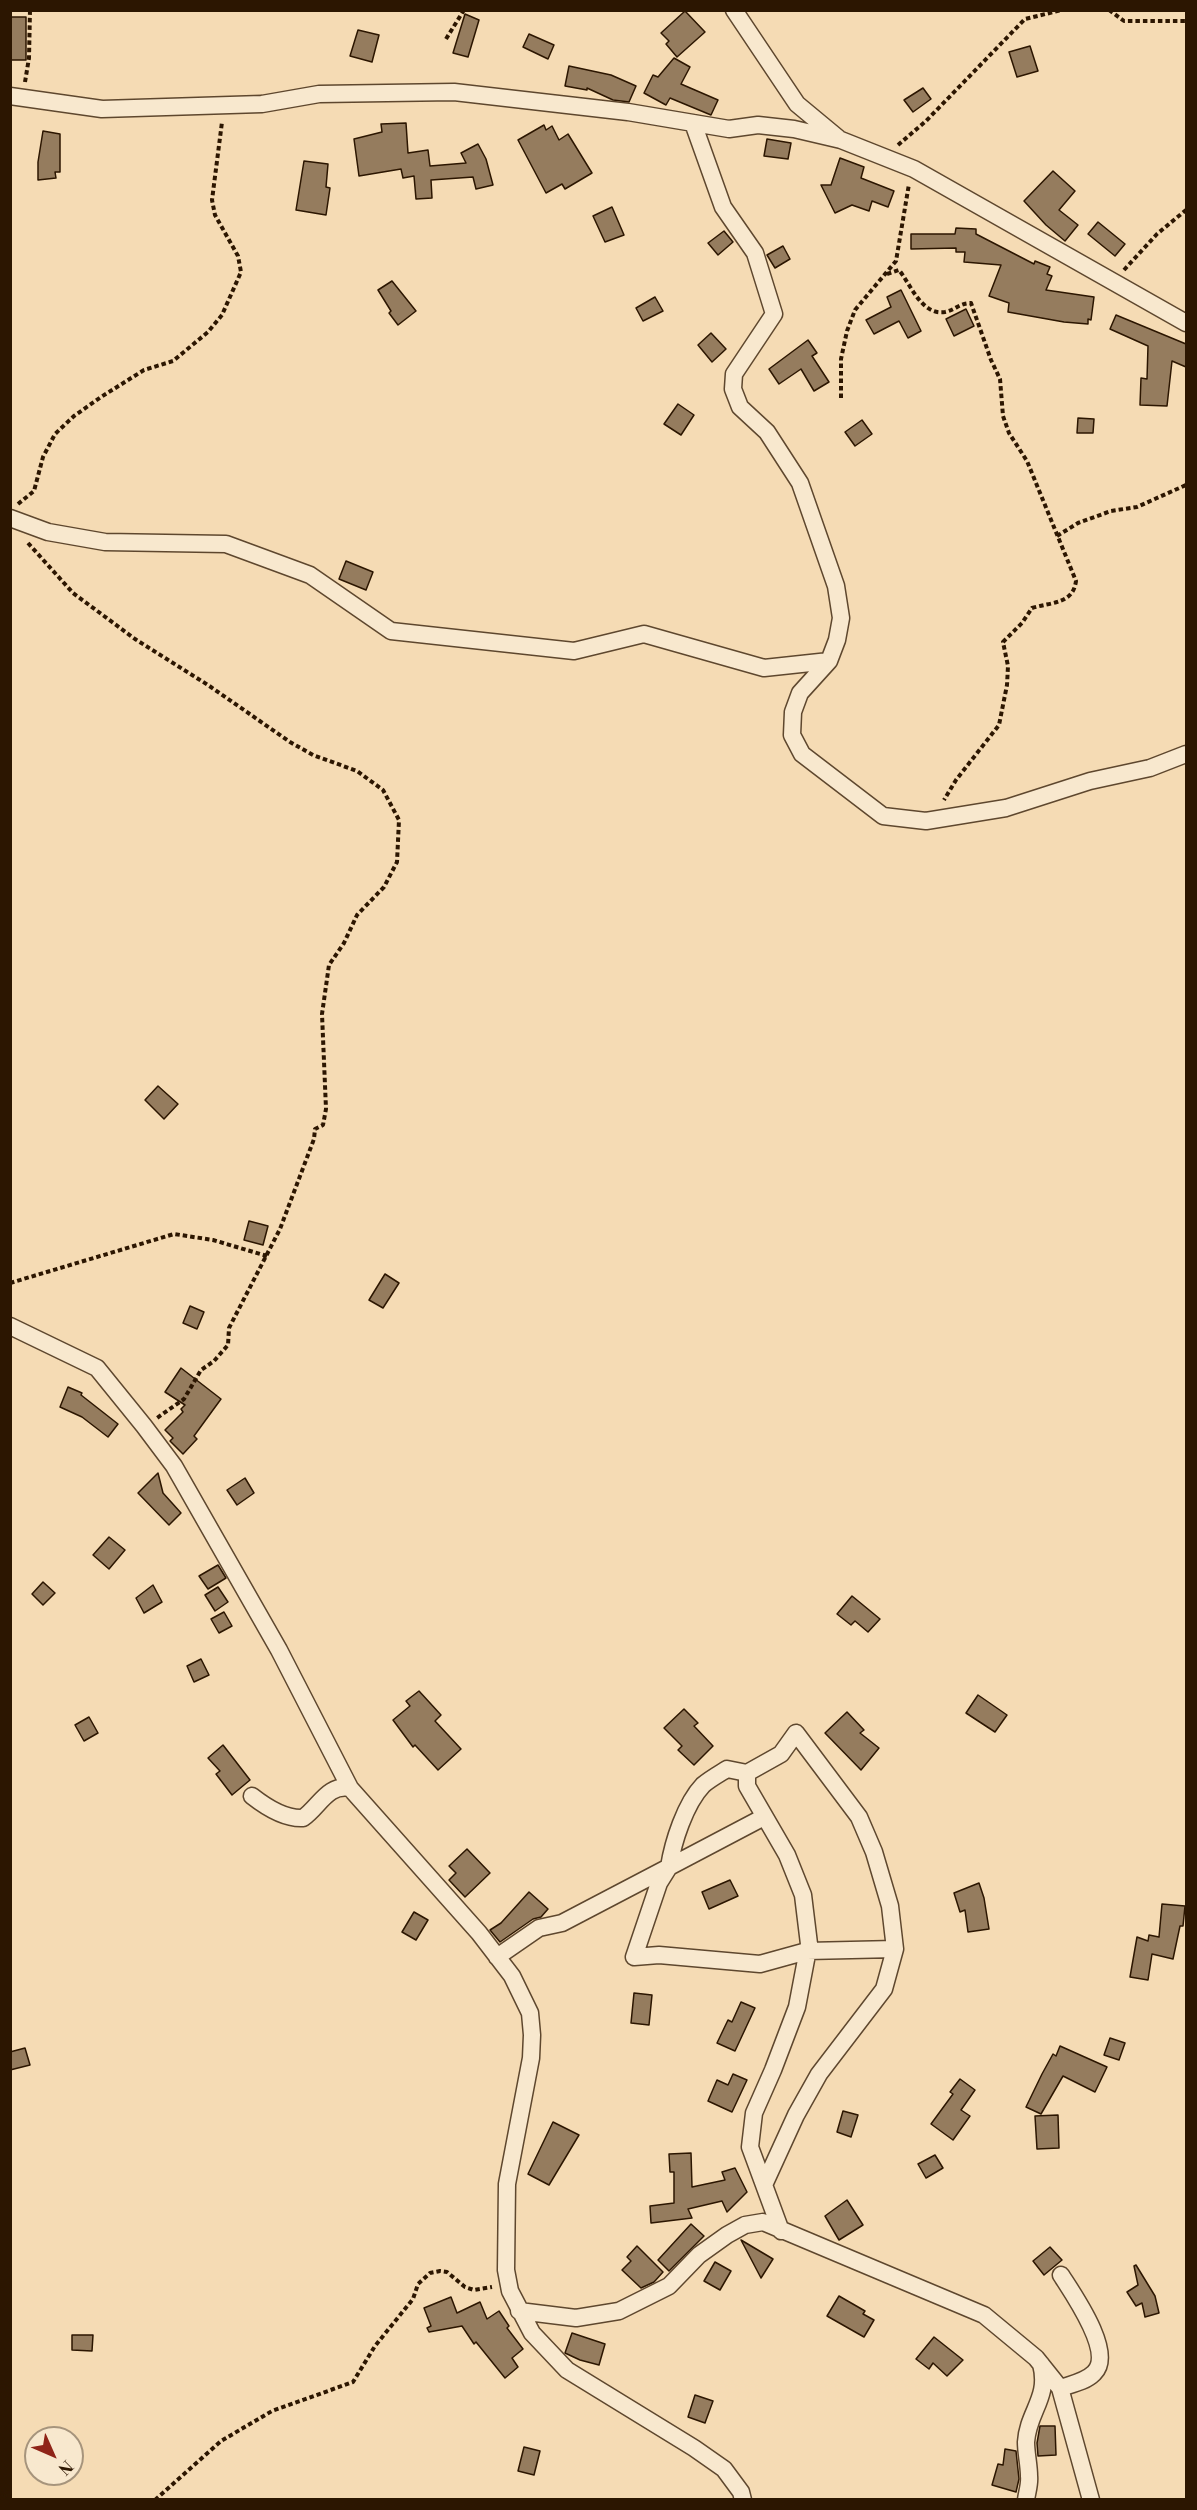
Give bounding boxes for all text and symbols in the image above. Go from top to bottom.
north arrow [24,2426,84,2486]
text: N [54,2456,77,2479]

